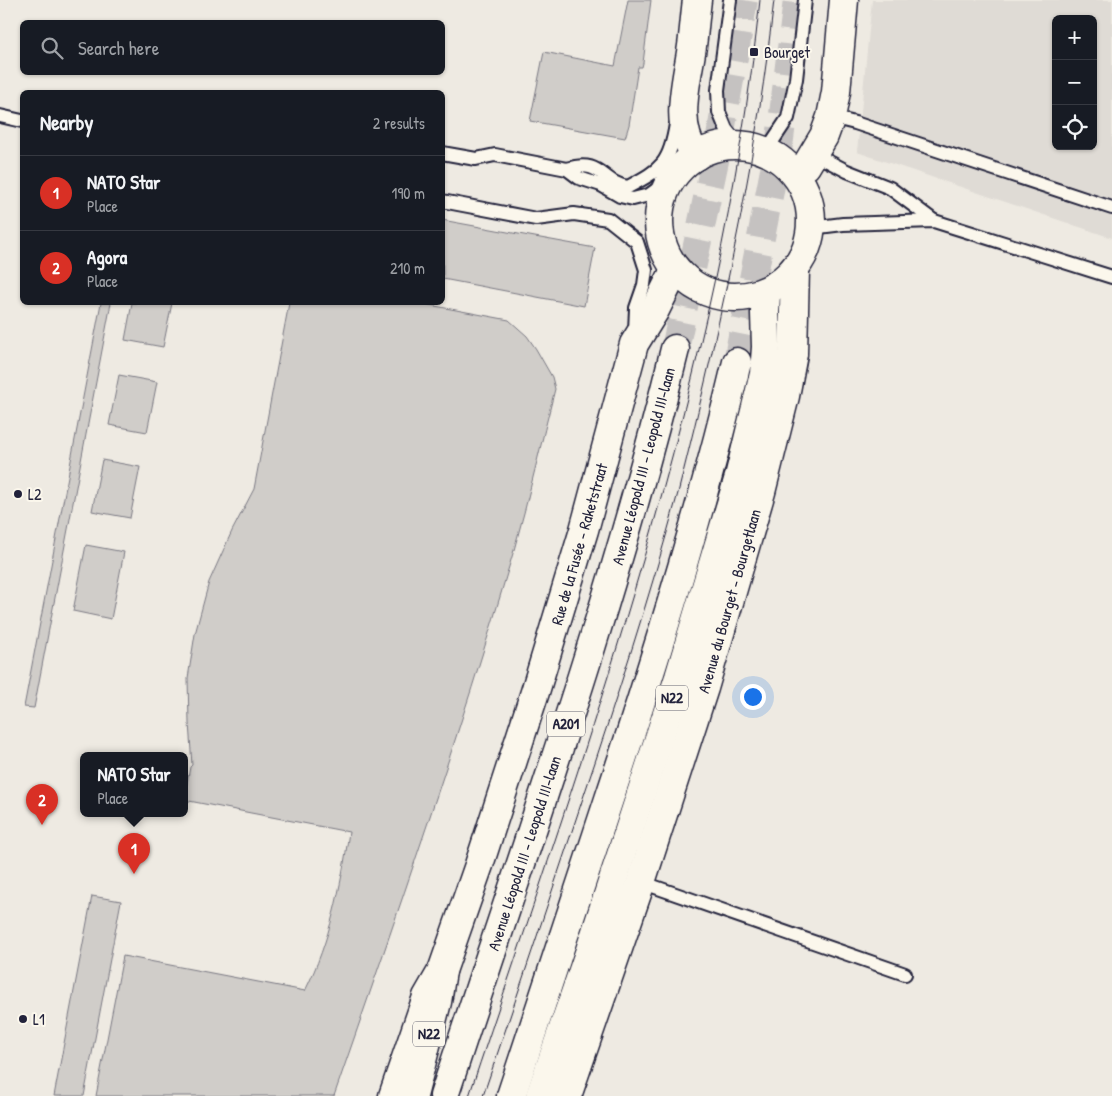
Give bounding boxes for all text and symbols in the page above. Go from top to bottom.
map controls [1052,15,1097,150]
button: + [1052,15,1097,60]
search box [20,20,445,75]
icon: search [38,34,66,62]
text: Search here [78,35,159,61]
place label: Bourget [764,41,811,63]
marker: Bourget [748,46,760,58]
button: − [1052,60,1097,105]
button: locate [1052,105,1097,150]
text: Nearby [40,108,93,137]
text: 2 results [373,112,425,134]
text: NATO Star [87,169,160,195]
text: 1 [53,182,59,204]
text: 190 m [392,182,425,204]
text: Place [87,195,118,217]
text: Agora [87,244,127,270]
text: 2 [52,257,60,279]
text: 210 m [390,257,425,279]
text: Place [87,270,118,292]
street label: Avenue Léopold III - Leopold III-laan [606,365,680,567]
street label: Rue de la Fusée - Raketstraat [545,460,613,627]
place label: L2 [28,483,42,505]
marker: L2 [12,488,24,500]
street label: Avenue du Bourget - Bourgetlaan [692,506,766,696]
your location [740,684,766,710]
road number: N22 [656,686,688,710]
road number: A201 [547,712,585,736]
popup [80,752,188,817]
street label: Avenue Léopold III - Leopold III-laan [482,753,566,953]
text: NATO Star [97,761,171,787]
pin: 2 [26,784,58,825]
text: Place [97,787,128,809]
pin: 1 [118,833,150,874]
place label: L1 [33,1008,45,1030]
marker: L1 [17,1013,29,1025]
road number: N22 [413,1022,445,1046]

